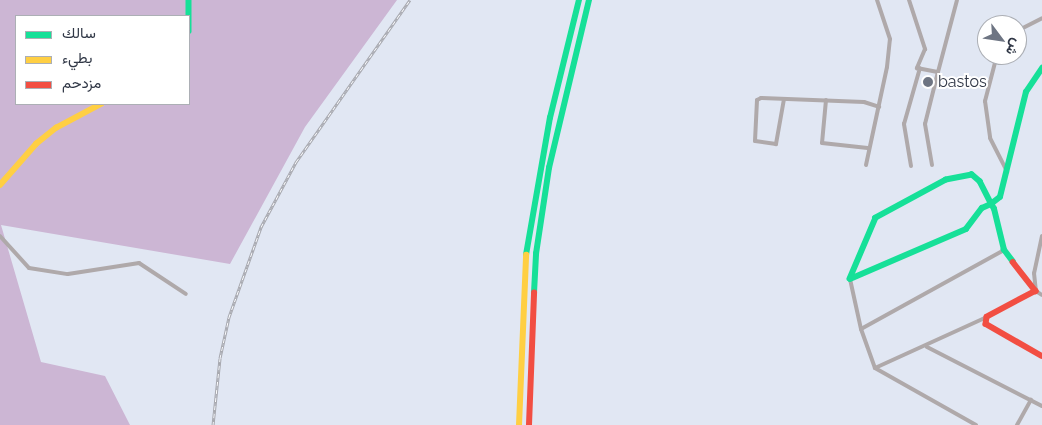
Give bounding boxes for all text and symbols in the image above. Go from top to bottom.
legend [15,15,190,105]
north arrow [977,15,1027,65]
text: سالك [62,24,96,42]
text: ش [1003,36,1025,59]
text: بطيء [62,49,92,67]
place label: bastos [938,72,987,92]
text: مزدحم [62,74,101,92]
marker: bastos [922,76,934,88]

